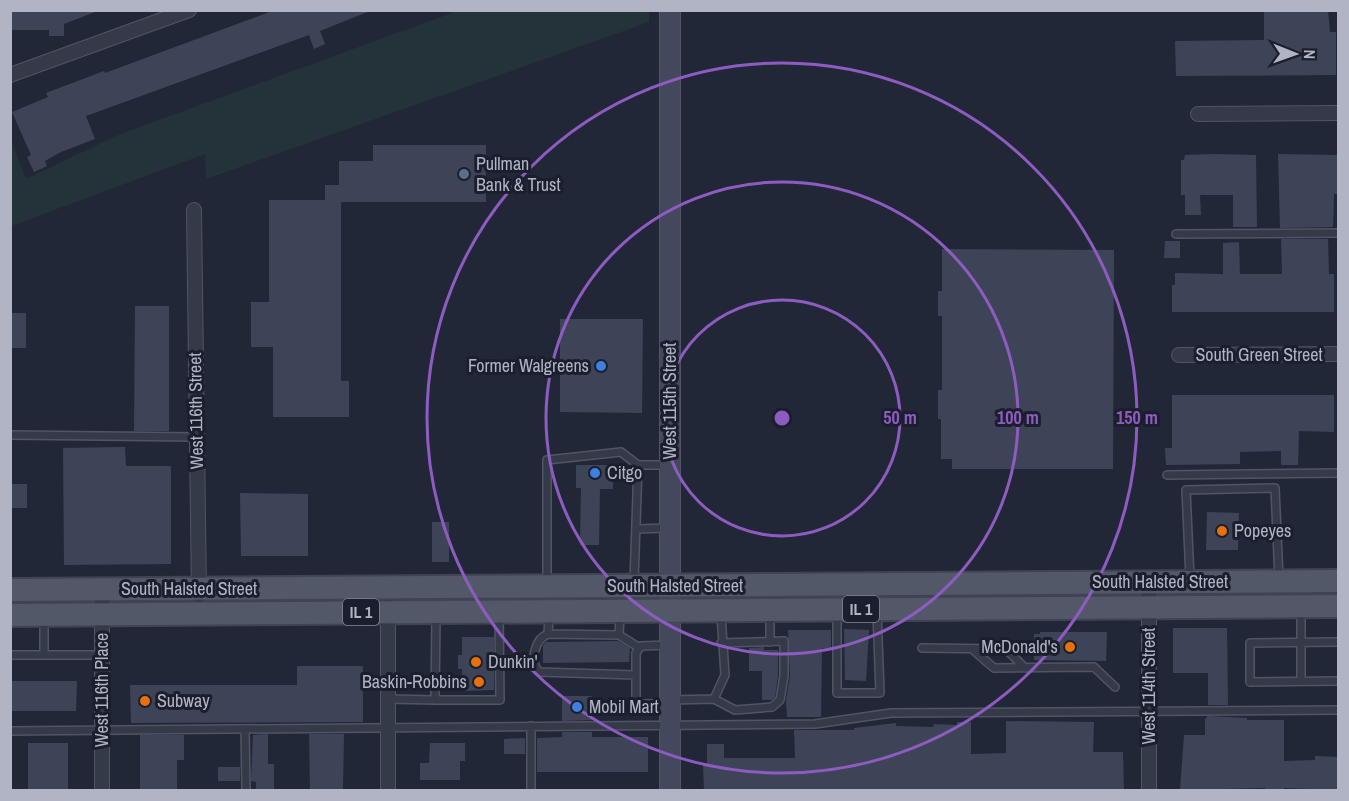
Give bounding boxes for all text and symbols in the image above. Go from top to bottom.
north arrow [1265,24,1325,84]
text: N [1299,49,1321,59]
place label: Pullman Bank & Trust [476,151,561,197]
marker: Pullman Bank & Trust [457,167,471,181]
street label: South Green Street [1195,342,1323,367]
street label: West 115th Street [657,343,682,459]
street label: West 116th Street [182,352,209,470]
place label: Former Walgreens [468,353,589,378]
marker: Former Walgreens [594,359,608,373]
text: 50 m [883,405,917,430]
text: 100 m [997,405,1039,430]
text: 150 m [1116,405,1158,430]
centre of rings [772,408,792,428]
place label: Citgo [607,460,642,485]
marker: Citgo [588,466,602,480]
place label: Popeyes [1234,518,1291,543]
marker: Popeyes [1215,524,1229,538]
street label: South Halsted Street [1092,569,1228,594]
street label: South Halsted Street [607,573,743,598]
street label: South Halsted Street [121,576,257,601]
road number: IL 1 [843,596,879,622]
road number: IL 1 [343,599,379,625]
street label: West 114th Street [1136,628,1161,744]
street label: West 116th Place [89,633,114,747]
place label: McDonald's [981,634,1058,659]
marker: McDonald's [1063,640,1077,654]
place label: Dunkin' [488,649,538,674]
marker: Dunkin' [469,655,483,669]
place label: Baskin-Robbins [362,669,467,694]
marker: Baskin-Robbins [472,675,486,689]
place label: Subway [157,688,210,713]
marker: Subway [138,694,152,708]
place label: Mobil Mart [589,694,659,719]
marker: Mobil Mart [570,700,584,714]

